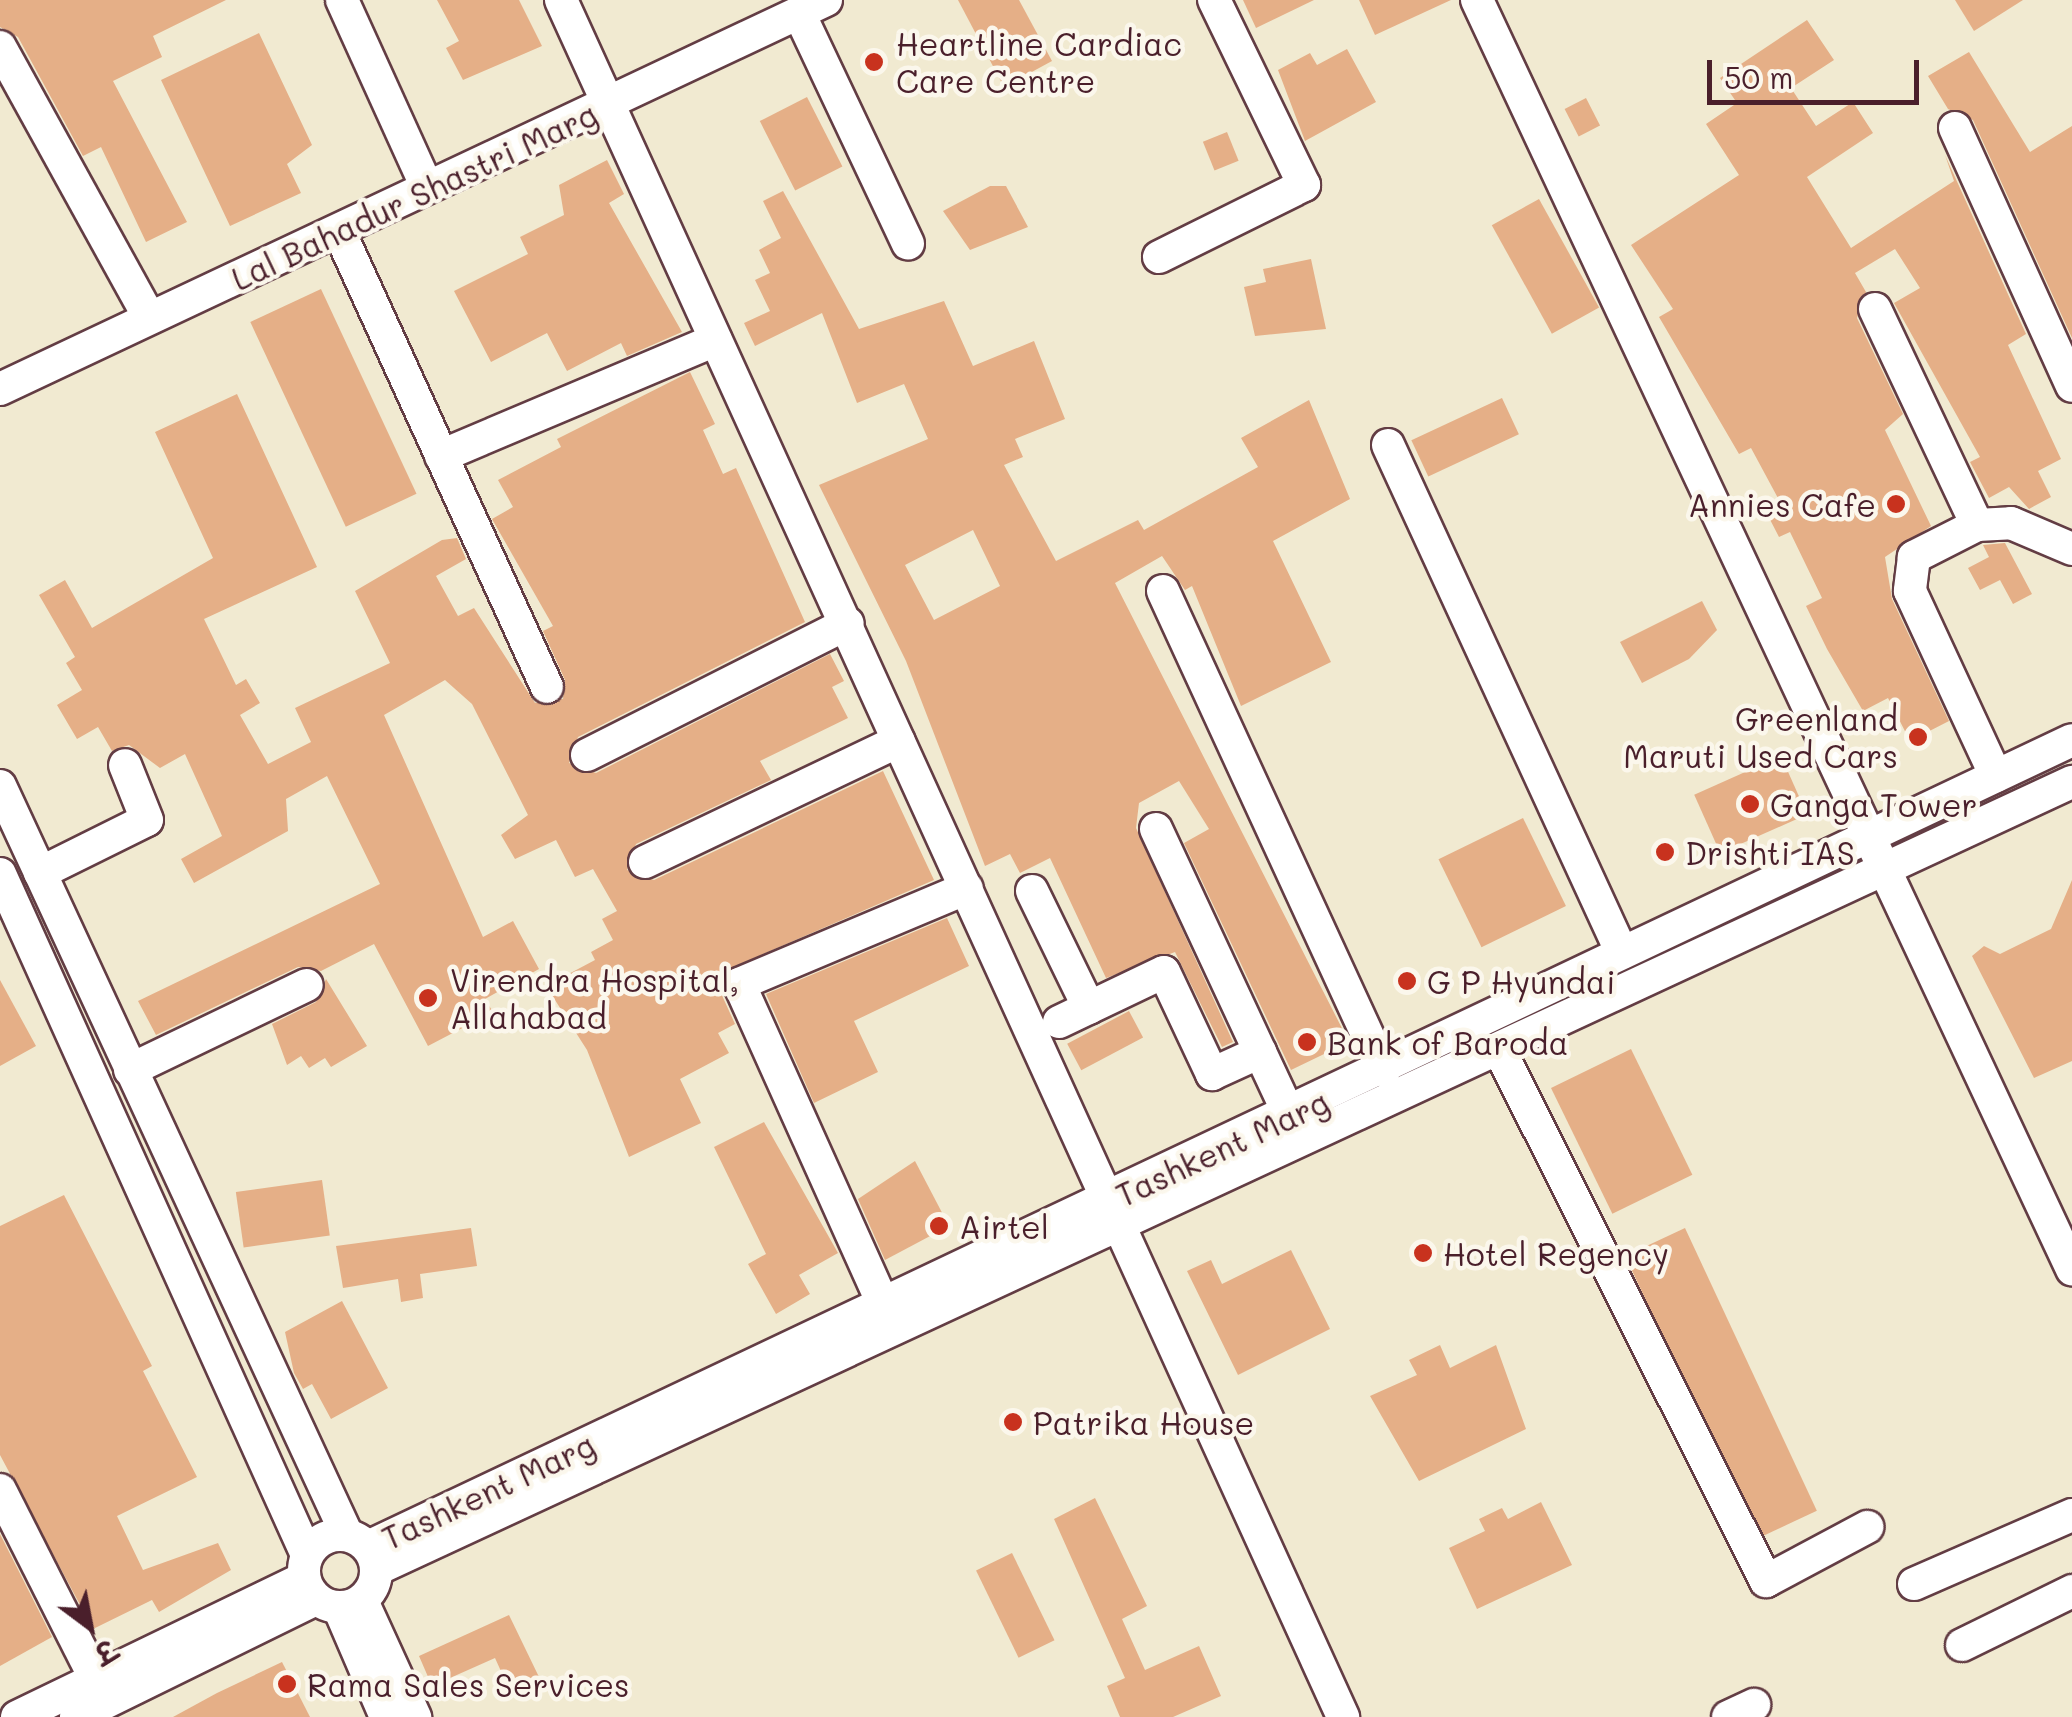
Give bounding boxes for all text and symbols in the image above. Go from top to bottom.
place label: Heartline Cardiac Care Centre [896,25,1182,100]
scale bar [1712,40,1924,102]
marker: Heartline Cardiac Care Centre [861,49,887,75]
text: 50 m [1724,57,1794,97]
street label: Lal Bahadur Shastri Marg [225,94,603,298]
place label: Annies Cafe [1688,485,1876,523]
marker: Annies Cafe [1885,493,1907,515]
place label: Greenland Maruti Used Cars [1623,700,1898,775]
marker: Greenland Maruti Used Cars [1907,726,1929,748]
place label: Ganga Tower [1770,785,1978,823]
marker: Ganga Tower [1739,793,1761,815]
place label: Drishti IAS [1685,833,1855,871]
marker: Drishti IAS [1654,841,1676,863]
place label: Virendra Hospital, Allahabad [450,961,739,1036]
place label: G P Hyundai [1427,962,1616,1000]
marker: G P Hyundai [1396,970,1418,992]
marker: Virendra Hospital, Allahabad [415,985,441,1011]
place label: Bank of Baroda [1327,1023,1569,1061]
marker: Bank of Baroda [1296,1031,1318,1053]
street label: Tashkent Marg [1110,1082,1334,1214]
place label: Airtel [959,1207,1049,1245]
marker: Airtel [928,1215,950,1237]
place label: Hotel Regency [1443,1234,1669,1272]
marker: Hotel Regency [1412,1242,1434,1264]
place label: Patrika House [1033,1403,1254,1441]
marker: Patrika House [1002,1411,1024,1433]
street label: Tashkent Marg [376,1425,600,1557]
north arrow [40,1577,140,1677]
text: उ [88,1632,123,1673]
place label: Rama Sales Services [307,1665,629,1703]
marker: Rama Sales Services [276,1673,298,1695]

